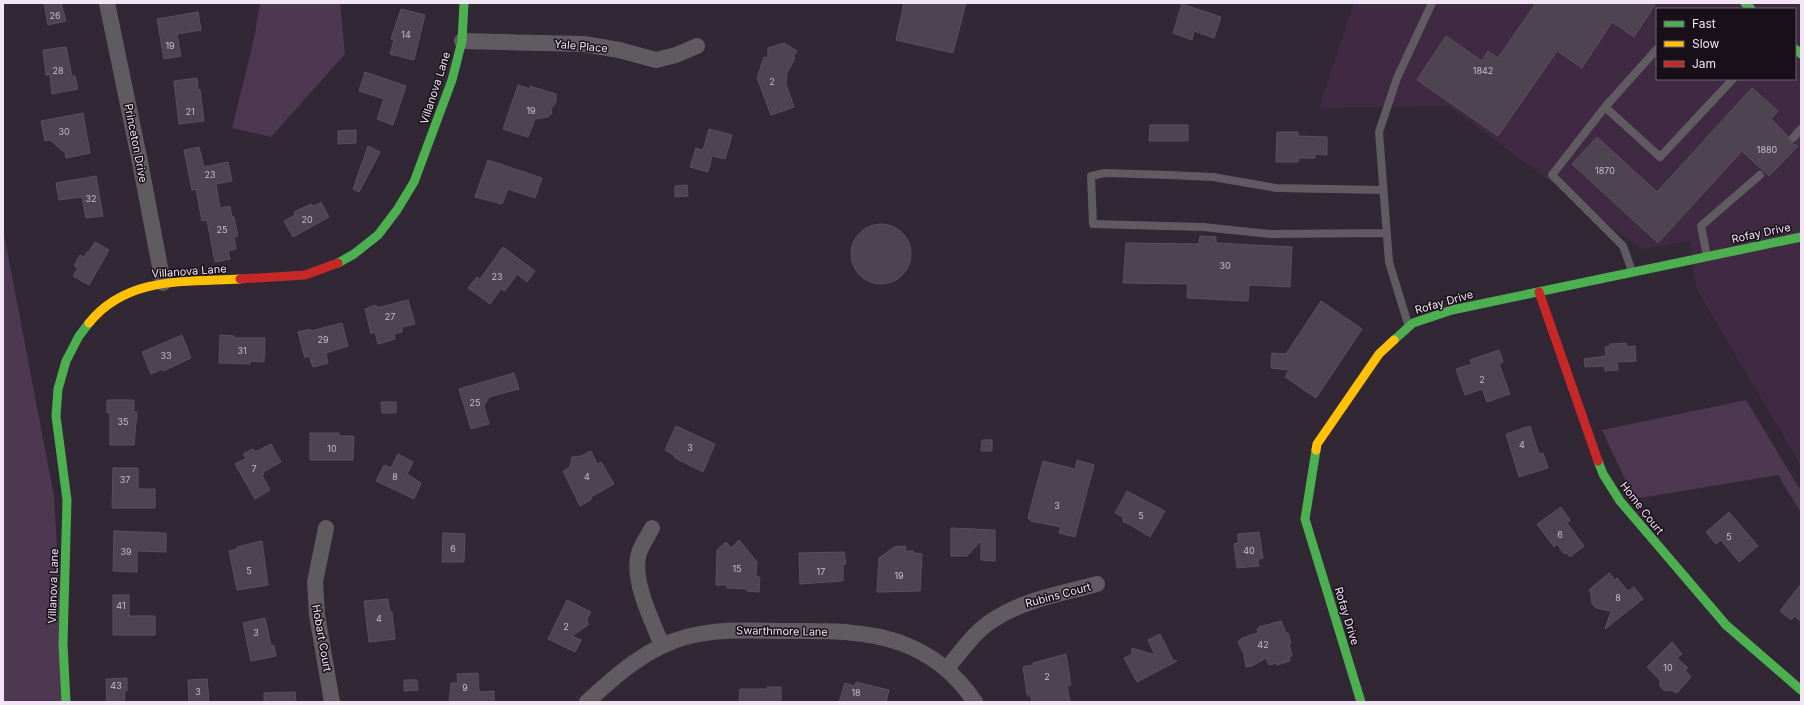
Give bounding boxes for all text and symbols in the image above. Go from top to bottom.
legend [1656,8,1796,80]
house number: 26 [49,10,61,21]
text: Fast [1692,16,1716,31]
house number: 14 [401,29,411,40]
text: Slow [1692,36,1720,51]
street label: Yale Place [554,37,608,55]
house number: 19 [165,40,175,51]
street label: Villanova Lane [417,50,453,126]
text: Jam [1692,56,1716,71]
house number: 28 [52,65,64,76]
house number: 1842 [1473,65,1493,76]
house number: 2 [769,76,775,87]
street label: Princeton Drive [121,102,151,184]
house number: 19 [526,105,536,116]
house number: 21 [185,106,195,117]
house number: 30 [58,126,70,137]
house number: 1880 [1757,144,1778,155]
house number: 1870 [1595,165,1615,176]
house number: 23 [204,169,216,180]
house number: 32 [85,193,97,204]
house number: 20 [301,214,313,225]
street label: Rofay Drive [1730,220,1792,246]
house number: 25 [217,224,227,235]
house number: 30 [1219,260,1231,271]
street label: Villanova Lane [151,261,227,281]
house number: 23 [491,271,503,282]
street label: Rofay Drive [1413,287,1475,317]
house number: 27 [385,311,395,322]
house number: 29 [317,334,329,345]
house number: 31 [237,345,247,356]
house number: 33 [160,350,172,361]
house number: 2 [1479,374,1485,385]
house number: 25 [470,397,480,408]
house number: 35 [117,416,129,427]
house number: 4 [1519,439,1525,450]
house number: 3 [687,442,693,453]
house number: 10 [327,443,337,454]
house number: 7 [251,463,257,474]
house number: 8 [392,471,398,482]
house number: 4 [584,471,590,482]
house number: 37 [120,474,130,485]
street label: Home Court [1617,479,1667,537]
house number: 3 [1054,500,1060,511]
house number: 5 [1138,510,1144,521]
house number: 6 [1557,529,1563,540]
house number: 5 [1726,531,1732,542]
house number: 6 [450,543,456,554]
house number: 40 [1243,545,1255,556]
house number: 39 [120,546,132,557]
street label: Villanova Lane [45,548,61,624]
house number: 15 [732,563,742,574]
house number: 5 [246,565,252,576]
house number: 17 [817,566,825,577]
house number: 19 [894,570,904,581]
street label: Rubins Court [1024,579,1093,610]
street label: Rofay Drive [1332,585,1362,647]
house number: 8 [1615,592,1621,603]
house number: 41 [116,600,126,611]
street label: Hobart Court [309,603,335,673]
house number: 4 [376,613,382,624]
house number: 2 [563,621,569,632]
street label: Swarthmore Lane [736,623,828,639]
house number: 3 [253,627,259,638]
house number: 42 [1257,639,1269,650]
house number: 10 [1663,662,1673,673]
house number: 2 [1044,671,1050,682]
house number: 43 [110,680,122,691]
house number: 9 [462,682,468,693]
house number: 3 [195,686,201,697]
house number: 18 [851,687,861,698]

